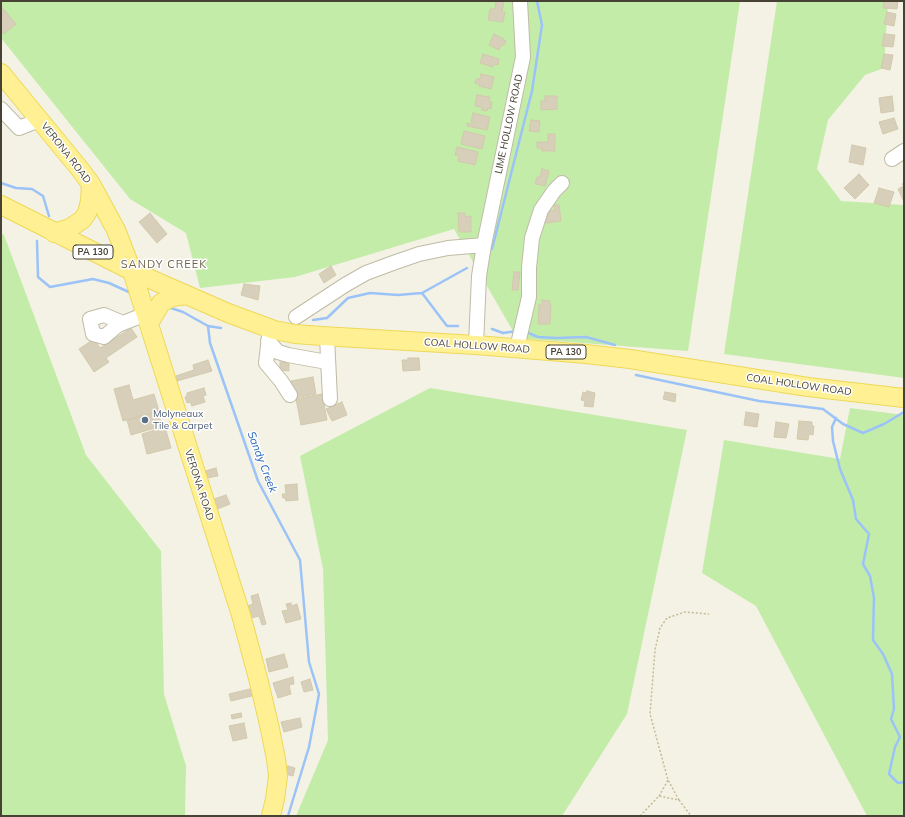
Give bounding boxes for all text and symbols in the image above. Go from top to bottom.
street label: LIME HOLLOW ROAD [493,73,525,175]
street label: VERONA ROAD [38,120,94,186]
road number: PA 130 [73,245,113,259]
district label: SANDY CREEK [121,258,207,272]
street label: COAL HOLLOW ROAD [424,336,530,356]
road number: PA 130 [546,345,586,359]
street label: COAL HOLLOW ROAD [746,372,852,398]
place label: Molyneaux Tile & Carpet [153,408,212,432]
marker: Molyneaux Tile & Carpet [140,415,150,425]
water label: Sandy Creek [244,430,280,494]
street label: VERONA ROAD [182,448,216,522]

